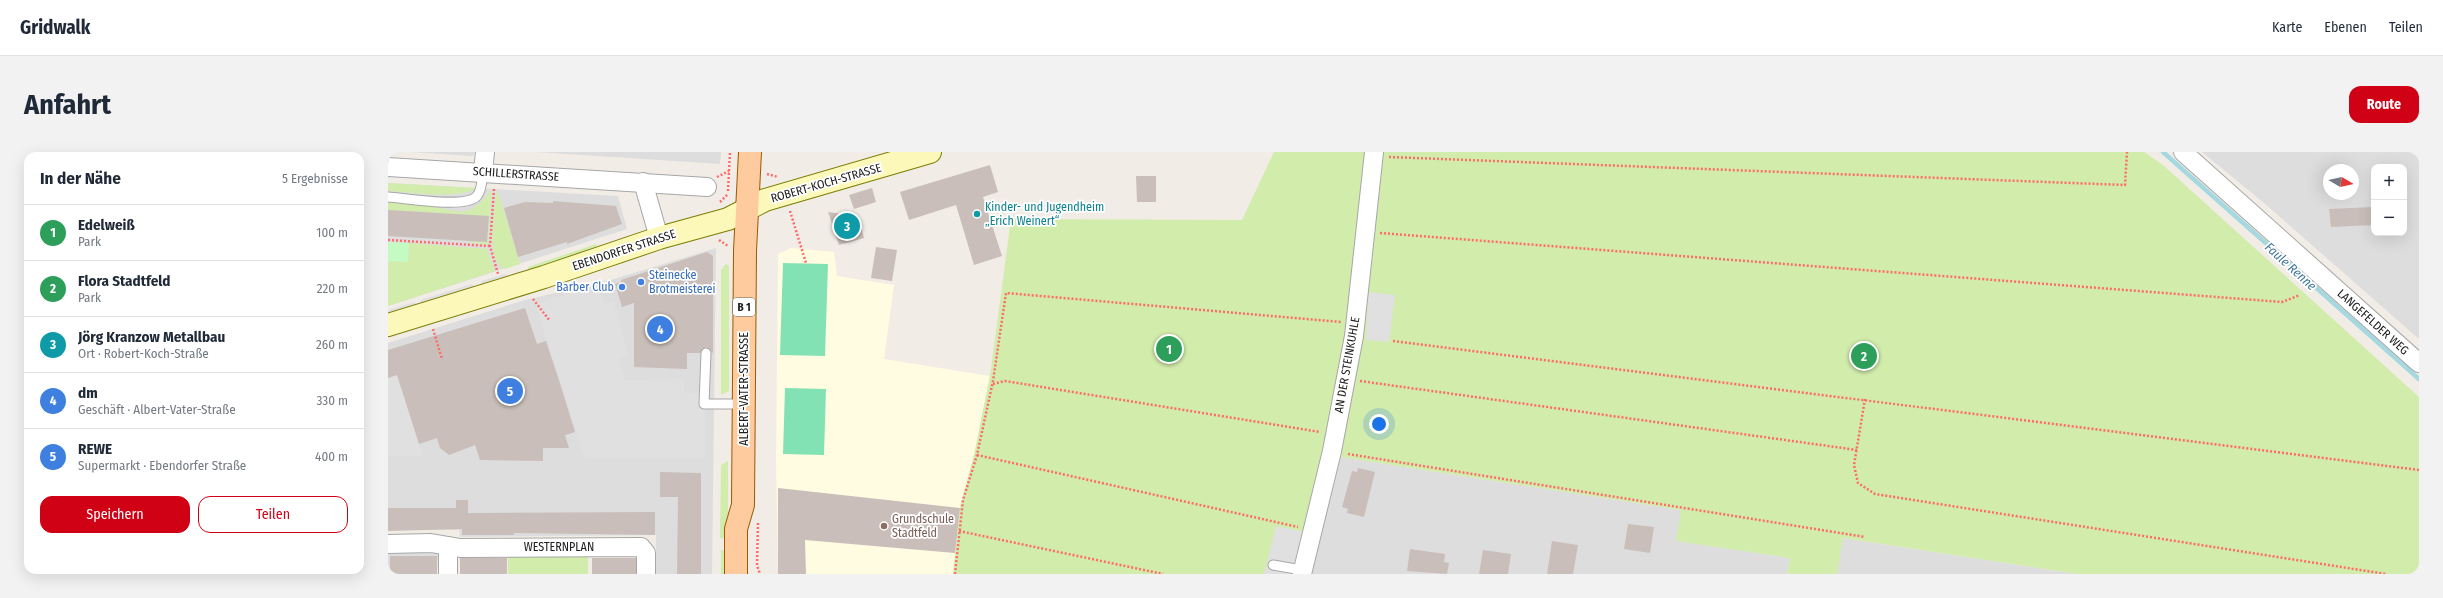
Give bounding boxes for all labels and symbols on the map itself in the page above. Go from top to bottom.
street label: ROBERT-KOCH-STRASSE [769,160,883,205]
street label: SCHILLERSTRASSE [472,164,560,184]
north arrow [2323,164,2359,200]
place label: Kinder- und Jugendheim „Erich Weinert“ [985,200,1104,228]
marker: Kinder- und Jugendheim „Erich Weinert“ [972,209,982,219]
pin: 3 [834,211,860,241]
street label: EBENDORFER STRASSE [571,227,678,273]
water label: Faule Renne [2262,239,2319,293]
place label: Steinecke Brotmeisterei [649,268,715,296]
marker: Steinecke Brotmeisterei [636,277,646,287]
place label: Barber Club [556,280,614,294]
marker: Barber Club [617,282,627,292]
street label: LANGEFELDER WEG [2335,286,2412,358]
road number: B 1 [733,298,755,316]
pin: 4 [647,314,673,344]
street label: AN DER STEINKUHLE [1332,316,1362,414]
street label: ALBERT-VATER-STRASSE [737,332,751,446]
pin: 1 [1156,334,1182,364]
pin: 2 [1851,341,1877,371]
pin: 5 [497,376,523,406]
your location [1369,414,1389,434]
place label: Grundschule Stadtfeld [892,512,954,540]
marker: Grundschule Stadtfeld [879,521,889,531]
street label: WESTERNPLAN [524,540,594,554]

